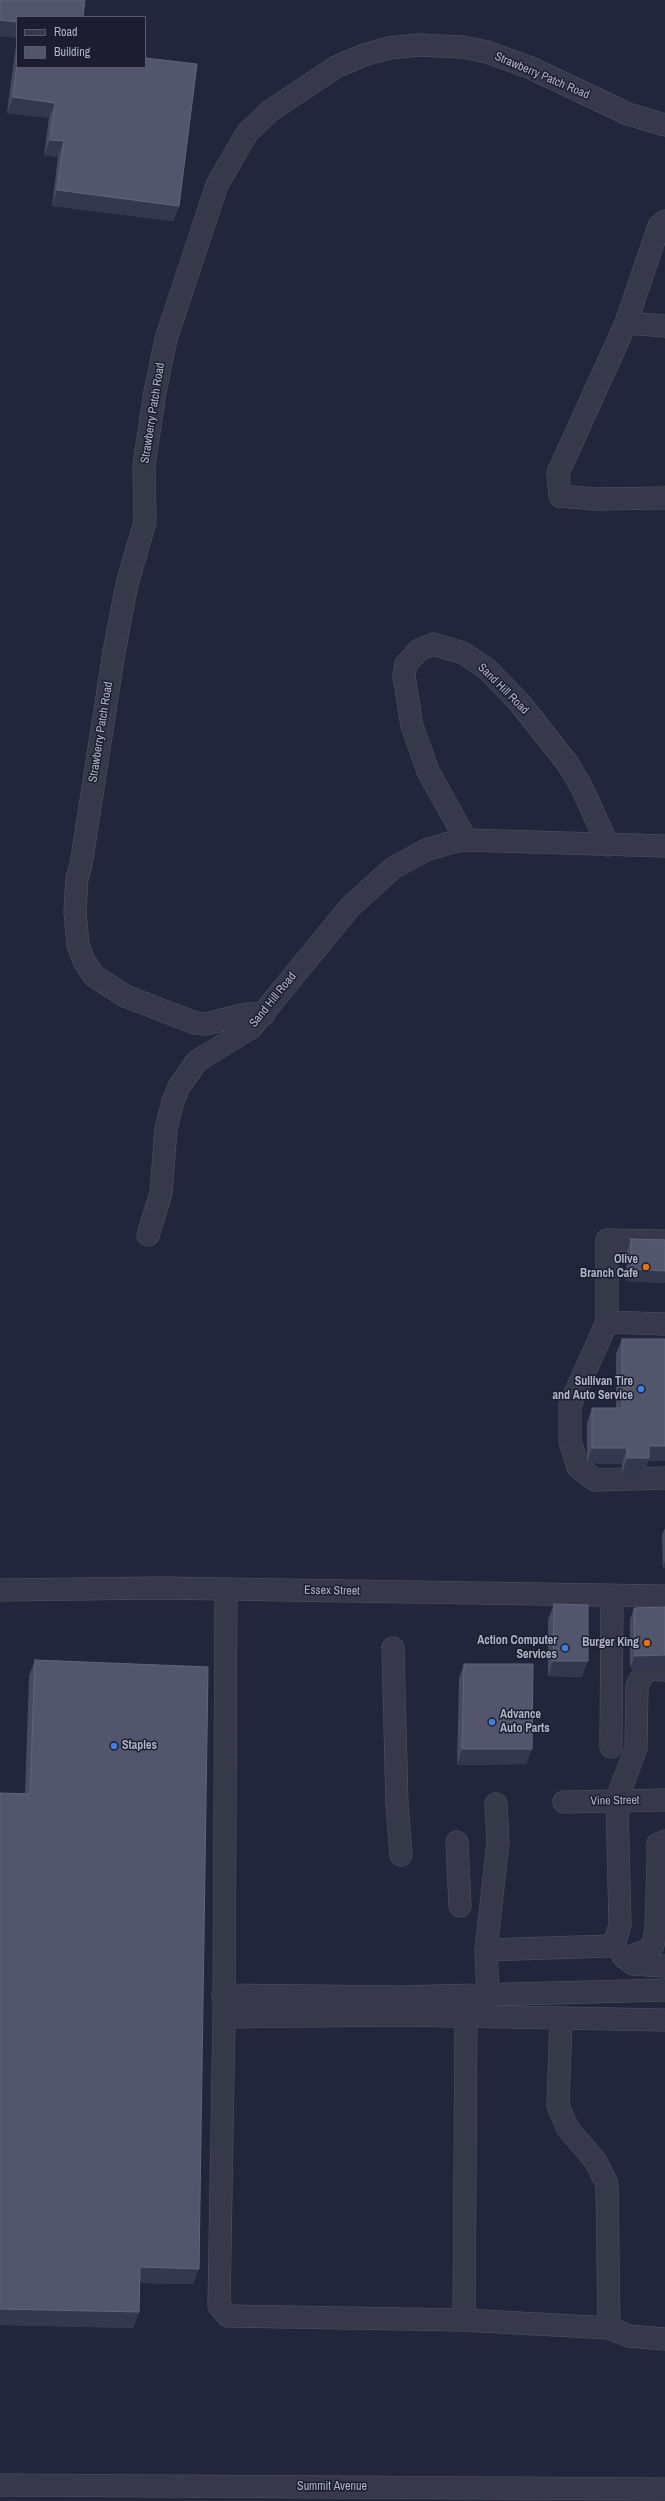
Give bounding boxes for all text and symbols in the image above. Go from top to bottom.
legend [16,16,146,68]
text: Road [54,24,78,40]
text: Building [54,44,90,60]
street label: Strawberry Patch Road [492,49,592,103]
street label: Strawberry Patch Road [138,362,168,464]
street label: Sand Hill Road [475,661,531,717]
street label: Strawberry Patch Road [86,681,116,783]
street label: Sand Hill Road [247,970,299,1030]
place label: Olive Branch Cafe [580,1253,638,1281]
marker: Olive Branch Cafe [641,1262,651,1272]
place label: Sullivan Tire and Auto Service [553,1375,633,1403]
marker: Sullivan Tire and Auto Service [636,1384,646,1394]
street label: Essex Street [304,1583,360,1599]
place label: Action Computer Services [477,1634,557,1662]
place label: Burger King [582,1636,639,1650]
marker: Burger King [642,1638,652,1648]
marker: Action Computer Services [560,1643,570,1653]
place label: Advance Auto Parts [500,1708,550,1736]
marker: Advance Auto Parts [487,1717,497,1727]
place label: Staples [122,1739,157,1753]
marker: Staples [109,1741,119,1751]
street label: Vine Street [590,1793,640,1809]
street label: Summit Avenue [297,2480,367,2494]

